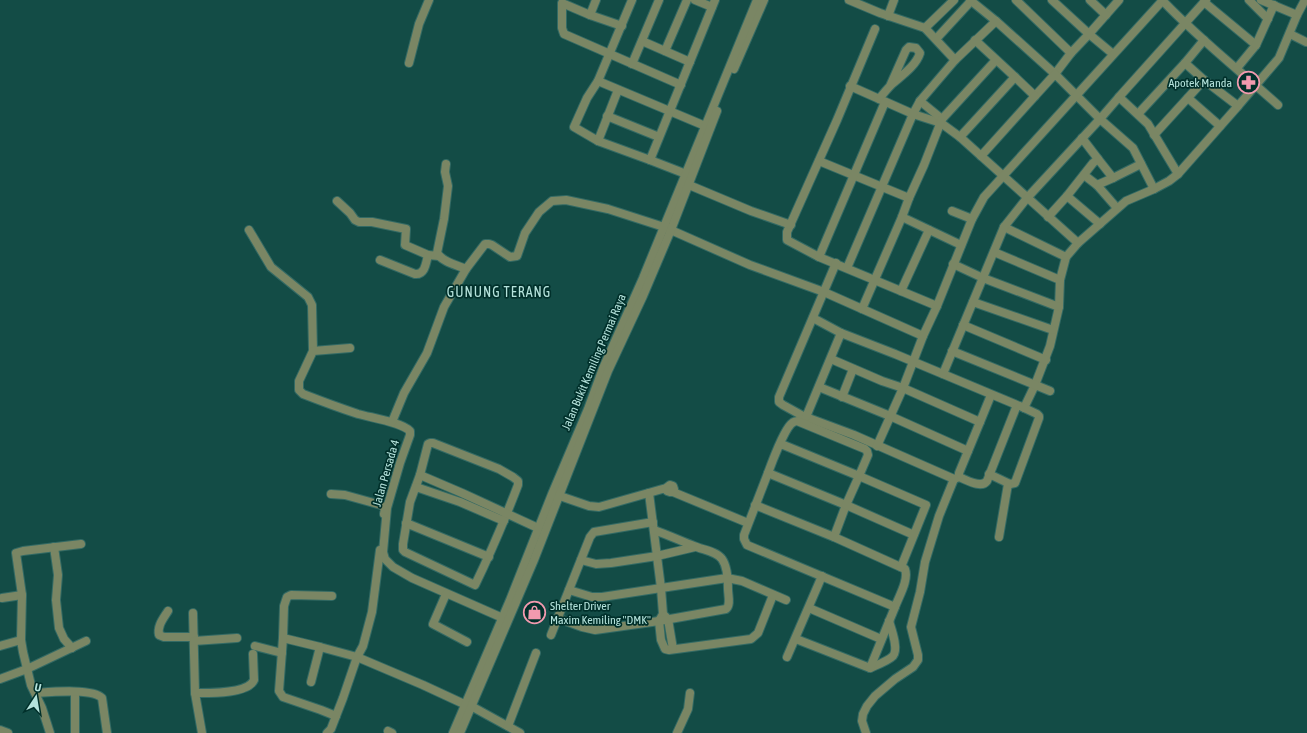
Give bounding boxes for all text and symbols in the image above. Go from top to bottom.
pharmacy icon: Apotek Manda [1235,70,1261,96]
place label: Apotek Manda [1168,76,1232,90]
district label: GUNUNG TERANG [447,284,551,300]
street label: Jalan Bukit Kemiling Permai Raya [559,292,629,432]
street label: Jalan Persada 4 [370,438,402,508]
place label: Shelter Driver Maxim Kemiling "DMK" [550,599,651,627]
shop icon: Shelter Driver Maxim Kemiling "DMK" [522,600,548,626]
north arrow [16,677,56,717]
text: U [34,681,43,694]

